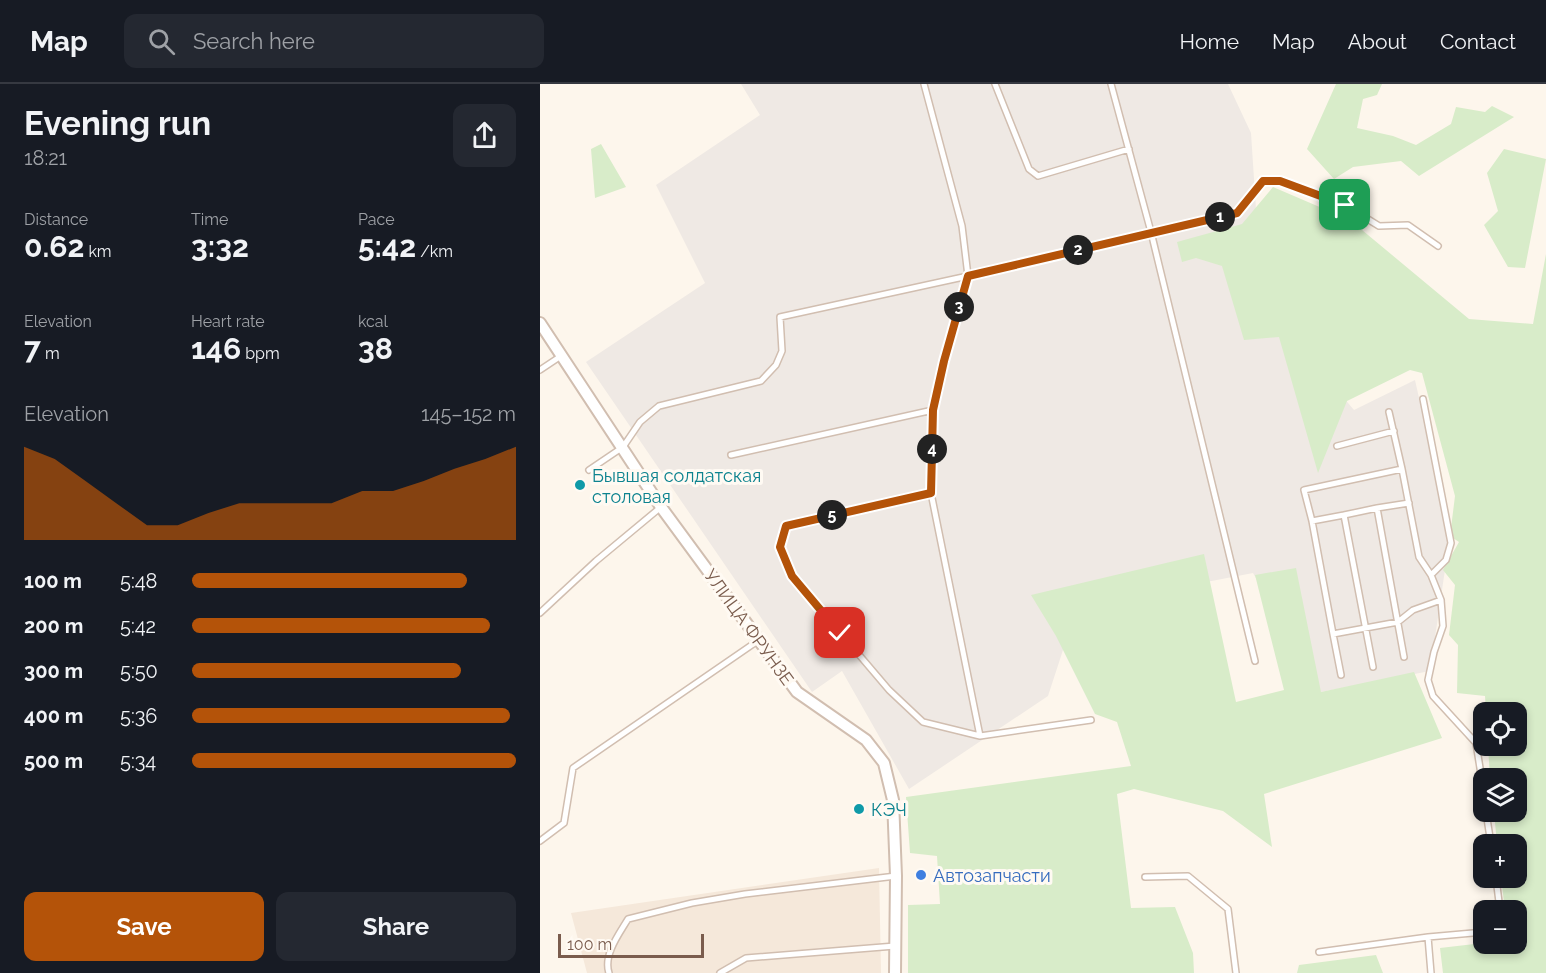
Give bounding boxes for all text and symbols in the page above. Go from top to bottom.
search box [124,14,544,68]
text: Map [30,25,88,58]
icon: search [145,25,178,58]
text: Search here [193,28,315,54]
text: Home [1180,29,1239,54]
text: Map [1272,29,1315,54]
text: About [1348,29,1407,54]
text: Contact [1440,29,1516,54]
text: Evening run [24,104,211,143]
button: share [453,104,516,167]
text: 18:21 [24,146,67,170]
pin [1319,179,1370,230]
icon: arrive [1328,188,1361,221]
pin: 1 [1205,202,1235,232]
text: 1 [1216,207,1224,226]
text: Distance [24,210,88,229]
text: Time [191,210,228,229]
text: Pace [358,210,395,229]
text: 0.62 [24,229,84,264]
text: 3:32 [191,229,249,264]
text: 5:42 [358,229,416,264]
pin: 2 [1063,235,1093,265]
text: 2 [1073,240,1083,259]
text: km [84,242,112,261]
text: /km [416,242,453,261]
pin: 3 [944,292,974,322]
text: 3 [955,297,963,316]
text: Elevation [24,312,92,331]
text: Heart rate [191,312,265,331]
text: kcal [358,312,388,331]
text: 7 [24,331,41,366]
text: 146 [191,331,241,366]
text: 38 [358,331,393,366]
text: m [41,344,60,363]
text: bpm [241,344,280,363]
text: Elevation [24,402,109,426]
text: 145–152 m [421,402,516,426]
pin: 4 [917,434,947,464]
text: 4 [927,439,937,458]
place label: Бывшая солдатская столовая [592,465,761,507]
marker: Бывшая солдатская столовая [573,478,587,492]
pin: 5 [817,500,847,530]
text: 5 [828,505,836,524]
street label: УЛИЦА ФРУНЗЕ [700,565,798,689]
text: 100 m [24,569,82,593]
text: 5:48 [120,569,157,593]
pin [814,607,865,658]
text: 200 m [24,614,83,638]
text: 5:42 [120,614,156,638]
icon: check [823,616,856,649]
text: 300 m [24,659,83,683]
text: 5:50 [120,659,158,683]
map controls [1473,702,1527,954]
button: locate [1473,702,1527,756]
text: 400 m [24,704,83,728]
text: 5:36 [120,704,157,728]
text: 500 m [24,749,83,773]
text: 5:34 [120,749,156,773]
button: layers [1473,768,1527,822]
place label: КЭЧ [871,799,907,820]
marker: КЭЧ [852,802,866,816]
button: + [1473,834,1527,888]
place label: Автозапчасти [933,865,1051,886]
marker: Автозапчасти [914,868,928,882]
button: Save [24,892,264,961]
button: Share [276,892,516,961]
button: − [1473,900,1527,954]
scale bar [558,931,704,958]
text: 100 m [567,935,612,954]

